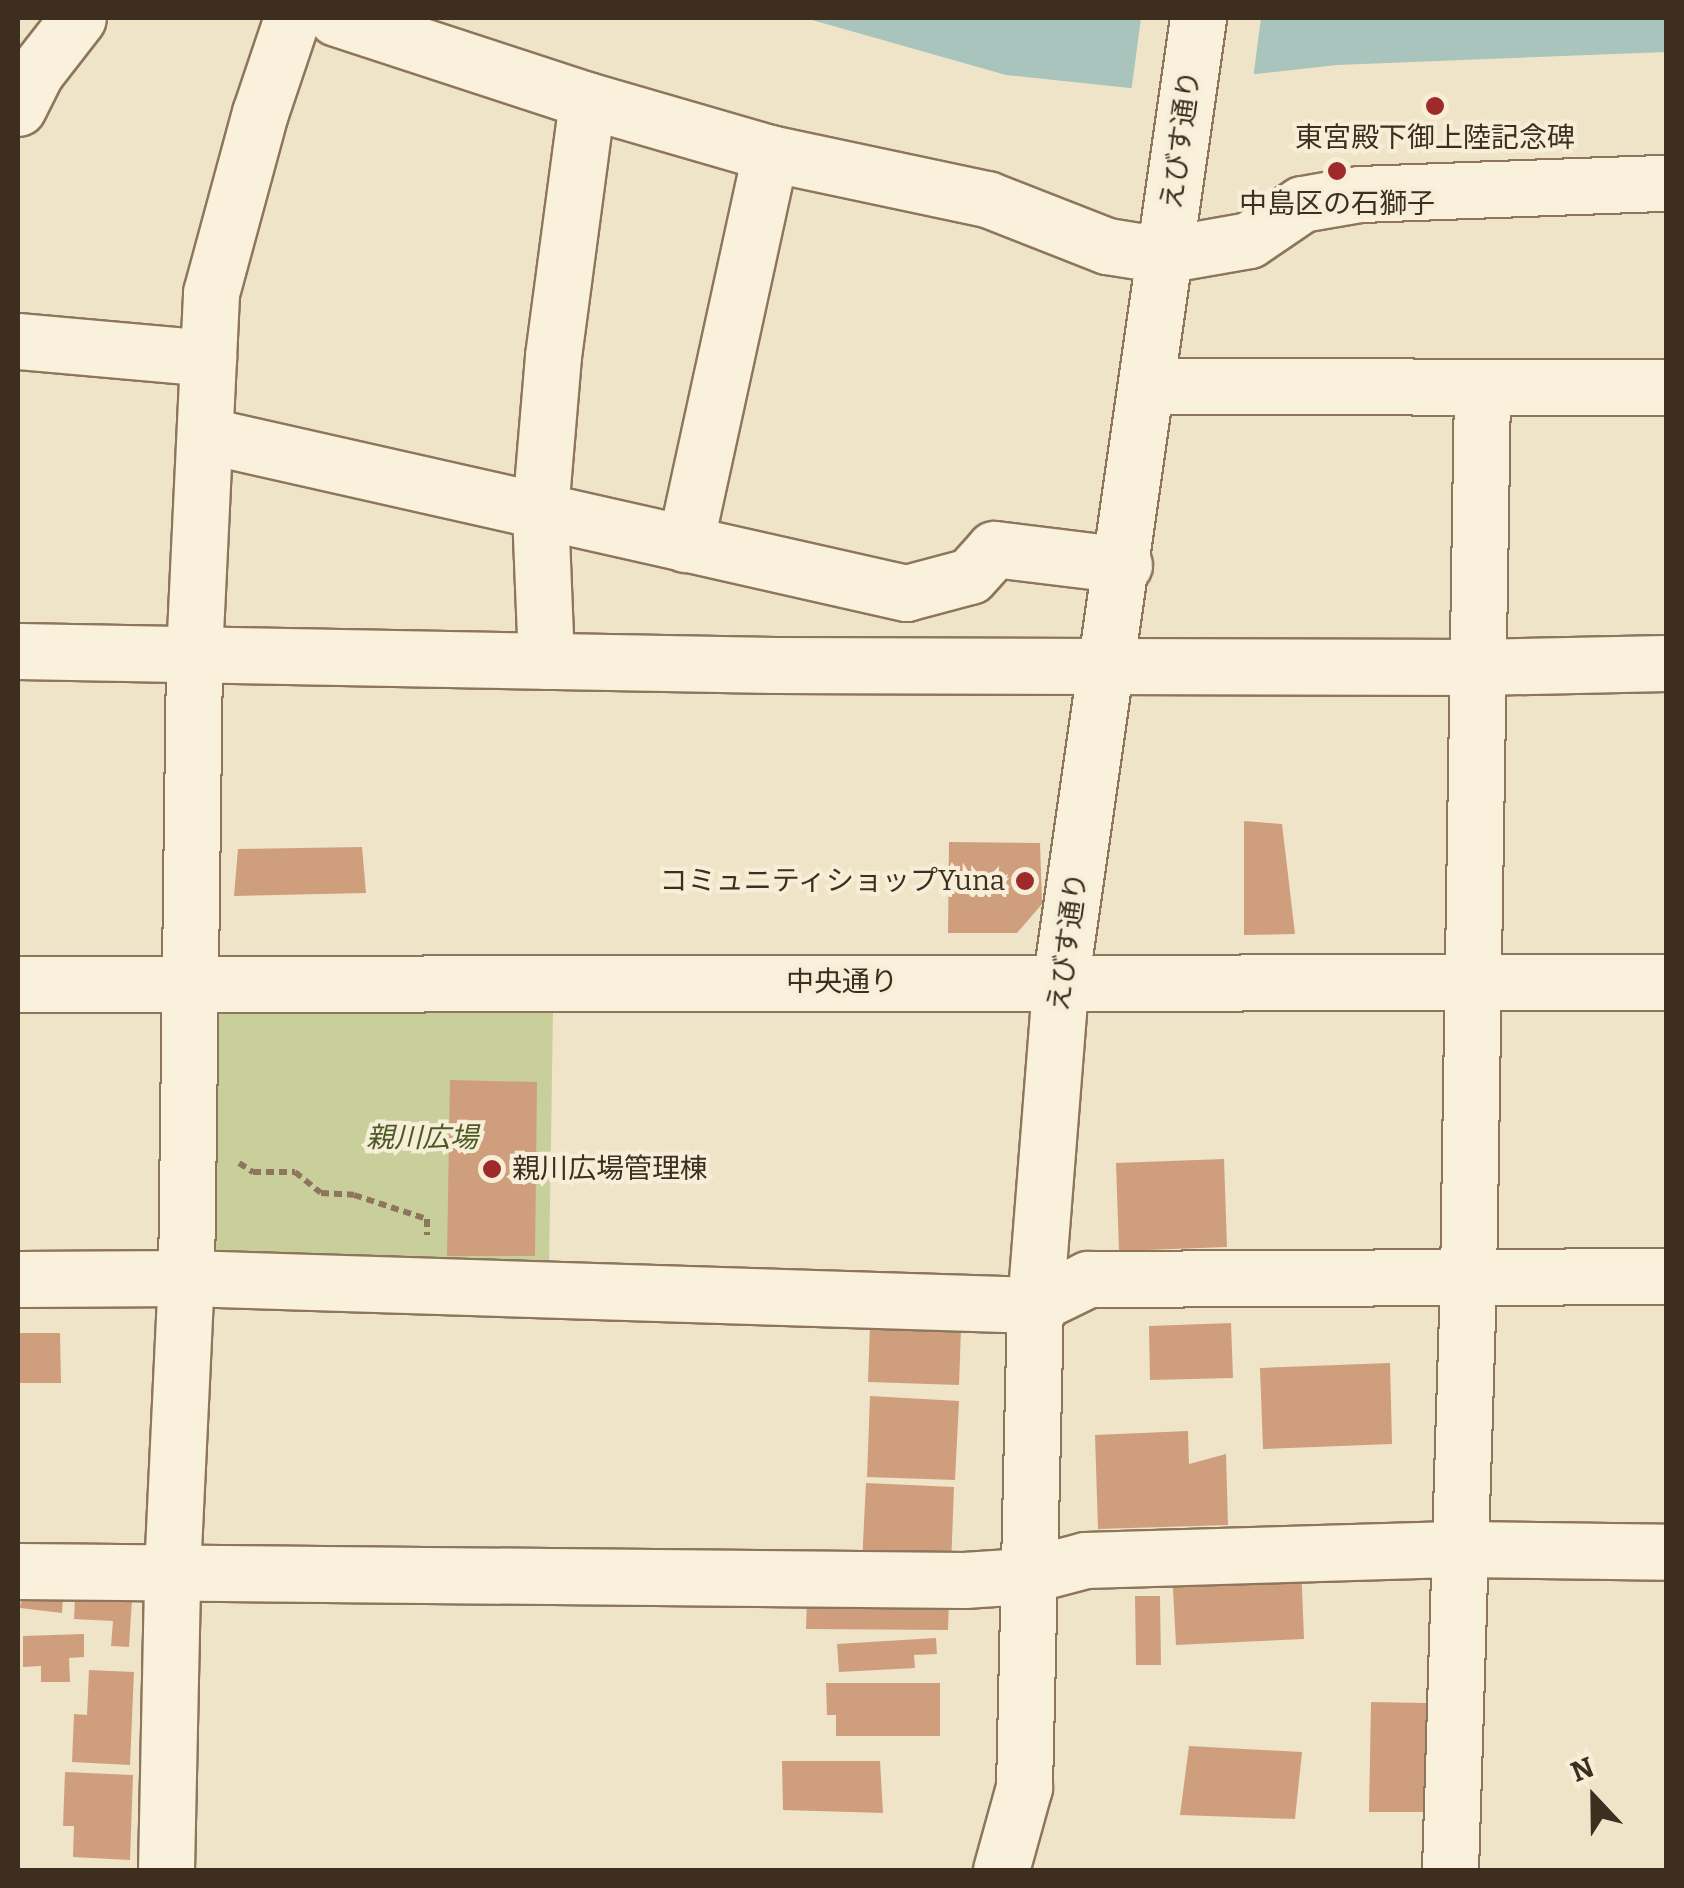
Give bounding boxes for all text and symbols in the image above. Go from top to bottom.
street label: えびす通り [1155,68,1207,212]
marker: 東宮殿下御上陸記念碑 [1424,95,1446,117]
place label: 東宮殿下御上陸記念碑 [1295,121,1575,155]
marker: 中島区の石獅子 [1326,160,1348,182]
place label: 中島区の石獅子 [1239,187,1435,221]
place label: コミュニティショップYuna [658,864,1005,898]
marker: コミュニティショップYuna [1014,870,1036,892]
street label: えびす通り [1042,870,1094,1014]
street label: 中央通り [786,965,898,999]
park label: 親川広場 [366,1121,478,1155]
place label: 親川広場管理棟 [512,1152,708,1186]
marker: 親川広場管理棟 [481,1158,503,1180]
north arrow [1544,1748,1644,1848]
text: N [1566,1750,1599,1789]

